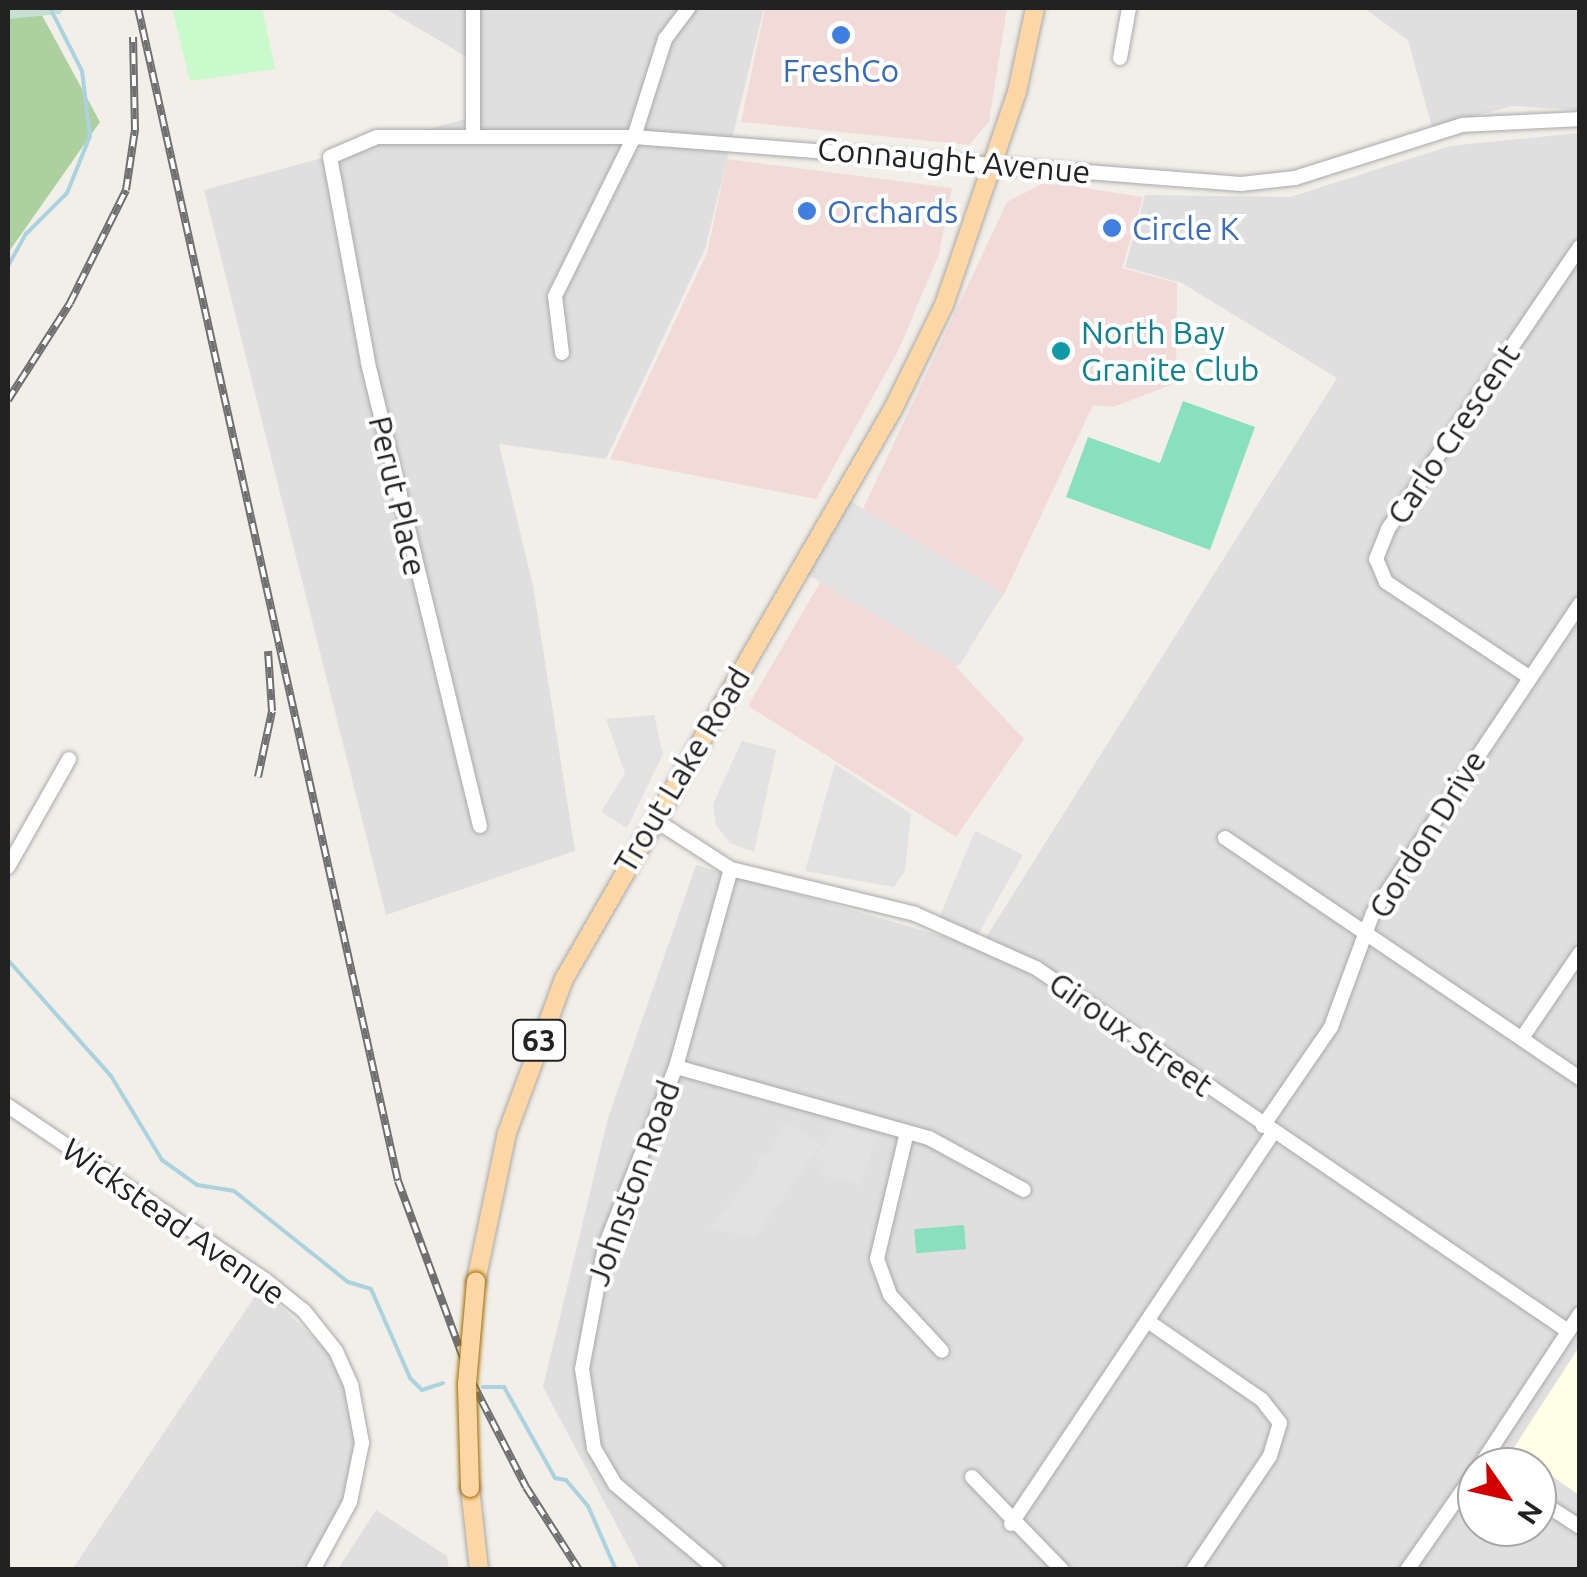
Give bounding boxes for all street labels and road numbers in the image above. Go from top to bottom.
street label: Connaught Avenue [816,129,1092,191]
street label: Carlo Crescent [1379,337,1527,531]
street label: Perut Place [361,412,435,580]
street label: Trout Lake Road [606,660,758,880]
street label: Gordon Drive [1360,743,1494,925]
street label: Giroux Street [1042,964,1220,1104]
road number: 63 [512,1015,566,1065]
street label: Johnston Road [578,1075,688,1291]
street label: Wickstead Avenue [55,1130,293,1312]

